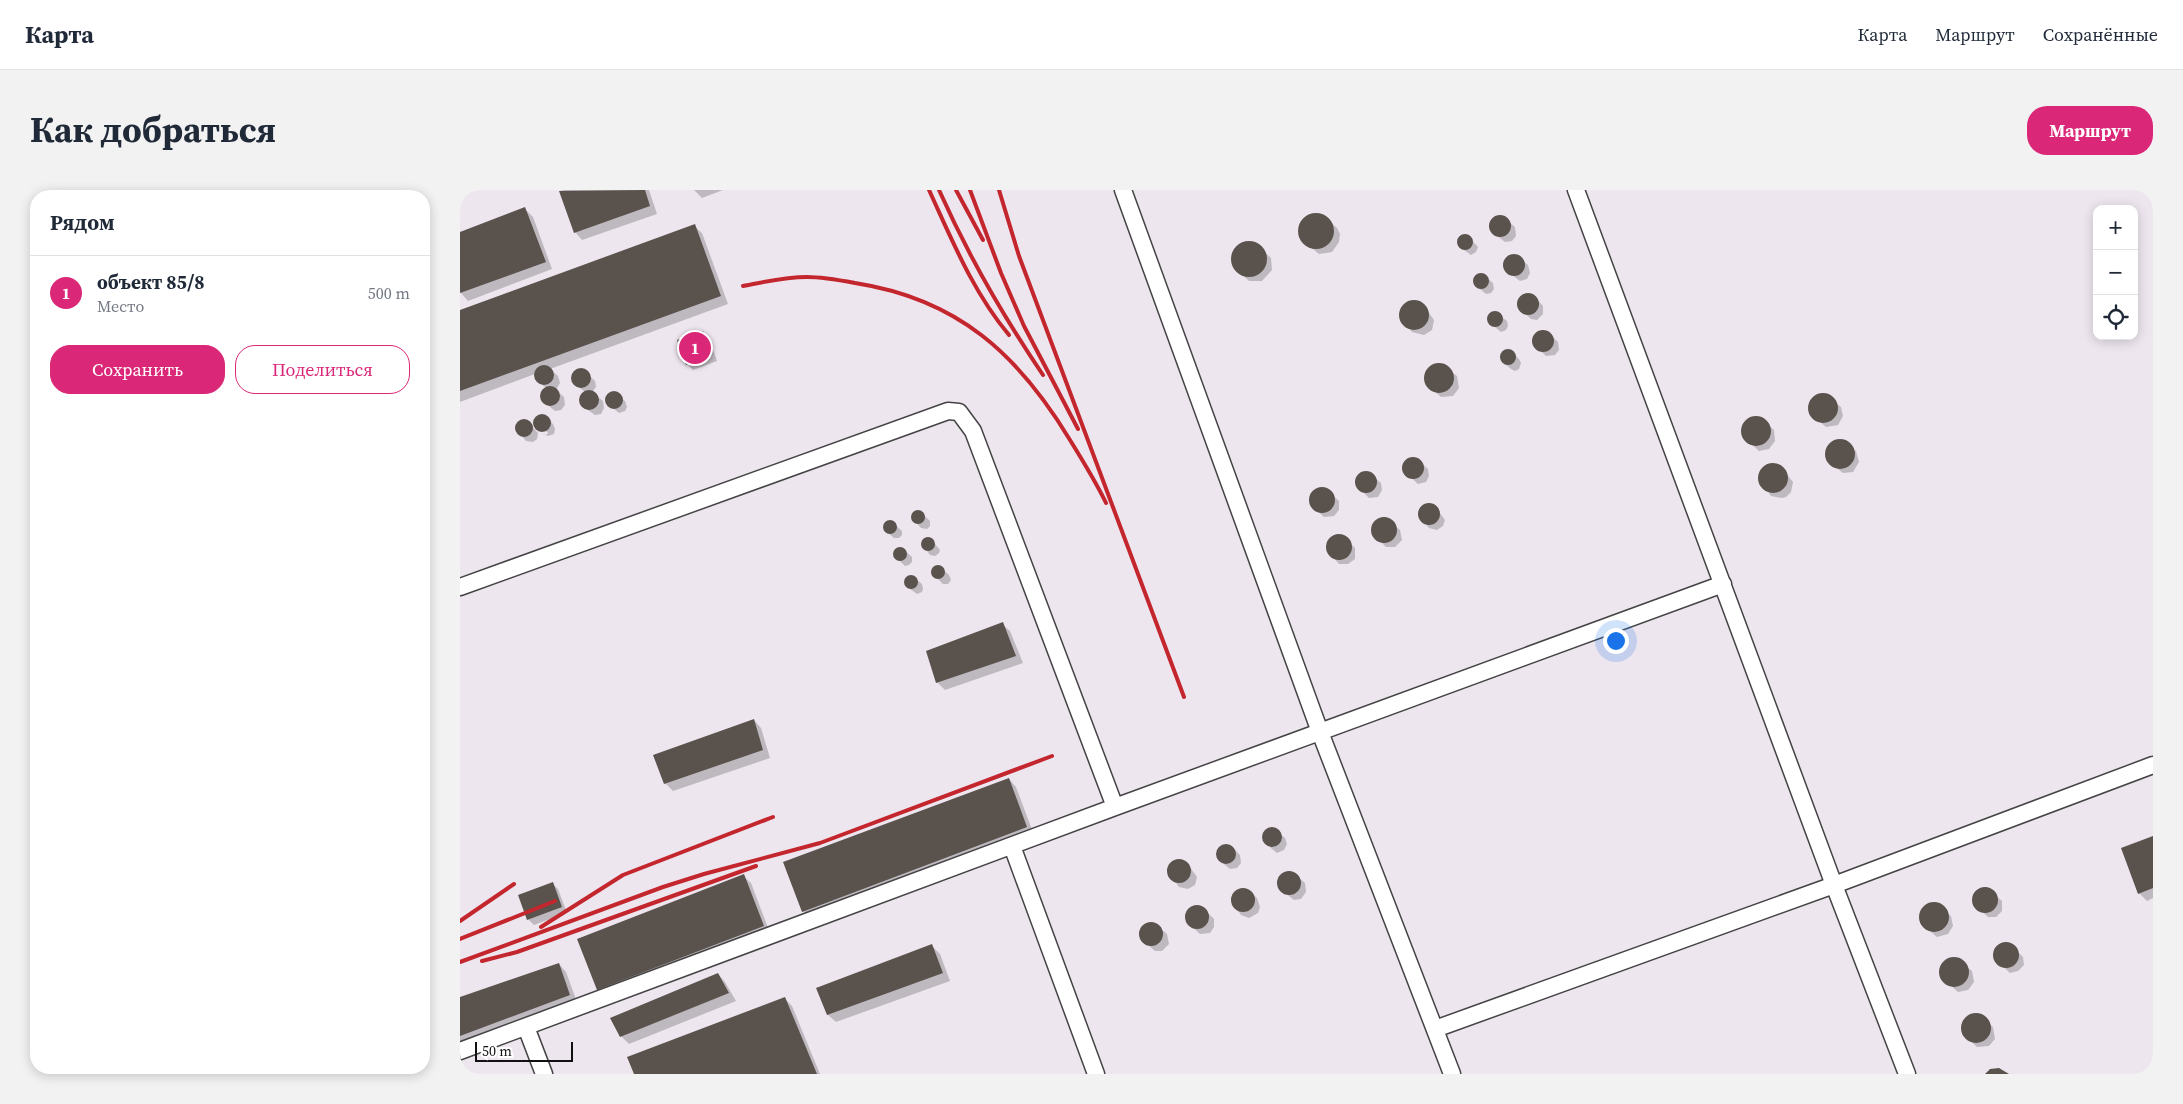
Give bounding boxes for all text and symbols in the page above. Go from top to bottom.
text: Карта [25,18,94,51]
text: Карта [1858,22,1907,47]
text: Маршрут [1935,22,2015,47]
text: Сохранённые [2043,22,2158,47]
text: Как добраться [30,106,276,154]
button: Маршрут [2027,106,2153,155]
map controls [2093,205,2138,340]
button: + [2093,205,2138,250]
text: Рядом [50,208,115,237]
button: − [2093,250,2138,295]
text: объект 85/8 [97,269,205,295]
text: 1 [62,282,70,304]
text: 500 m [368,282,410,304]
text: Место [97,295,144,317]
button: locate [2093,295,2138,340]
pin: 1 [679,329,711,367]
button: Сохранить [50,345,225,394]
button: Поделиться [235,345,410,394]
your location [1603,628,1629,654]
scale bar [475,1039,572,1062]
text: 50 m [482,1041,512,1061]

